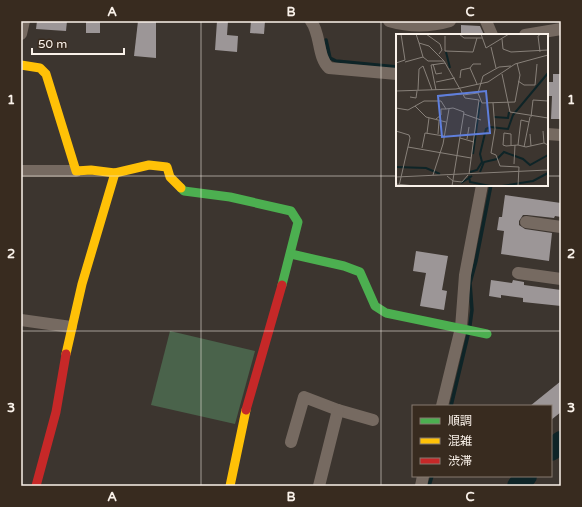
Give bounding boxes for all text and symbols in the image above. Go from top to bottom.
text: A [107,4,117,20]
text: B [286,4,296,20]
text: C [465,4,475,20]
scale bar [32,30,124,56]
inset map [396,34,548,186]
text: 50 m [38,37,67,51]
text: 1 [7,92,15,108]
text: 1 [567,92,575,108]
text: 2 [7,246,15,262]
text: 2 [567,246,575,262]
text: 3 [7,400,15,416]
text: 3 [567,400,575,416]
legend [412,405,552,477]
text: 順調 [448,414,472,428]
text: 混雑 [448,434,472,448]
text: 渋滞 [448,454,472,468]
text: A [107,489,117,505]
text: B [286,489,296,505]
text: C [465,489,475,505]

